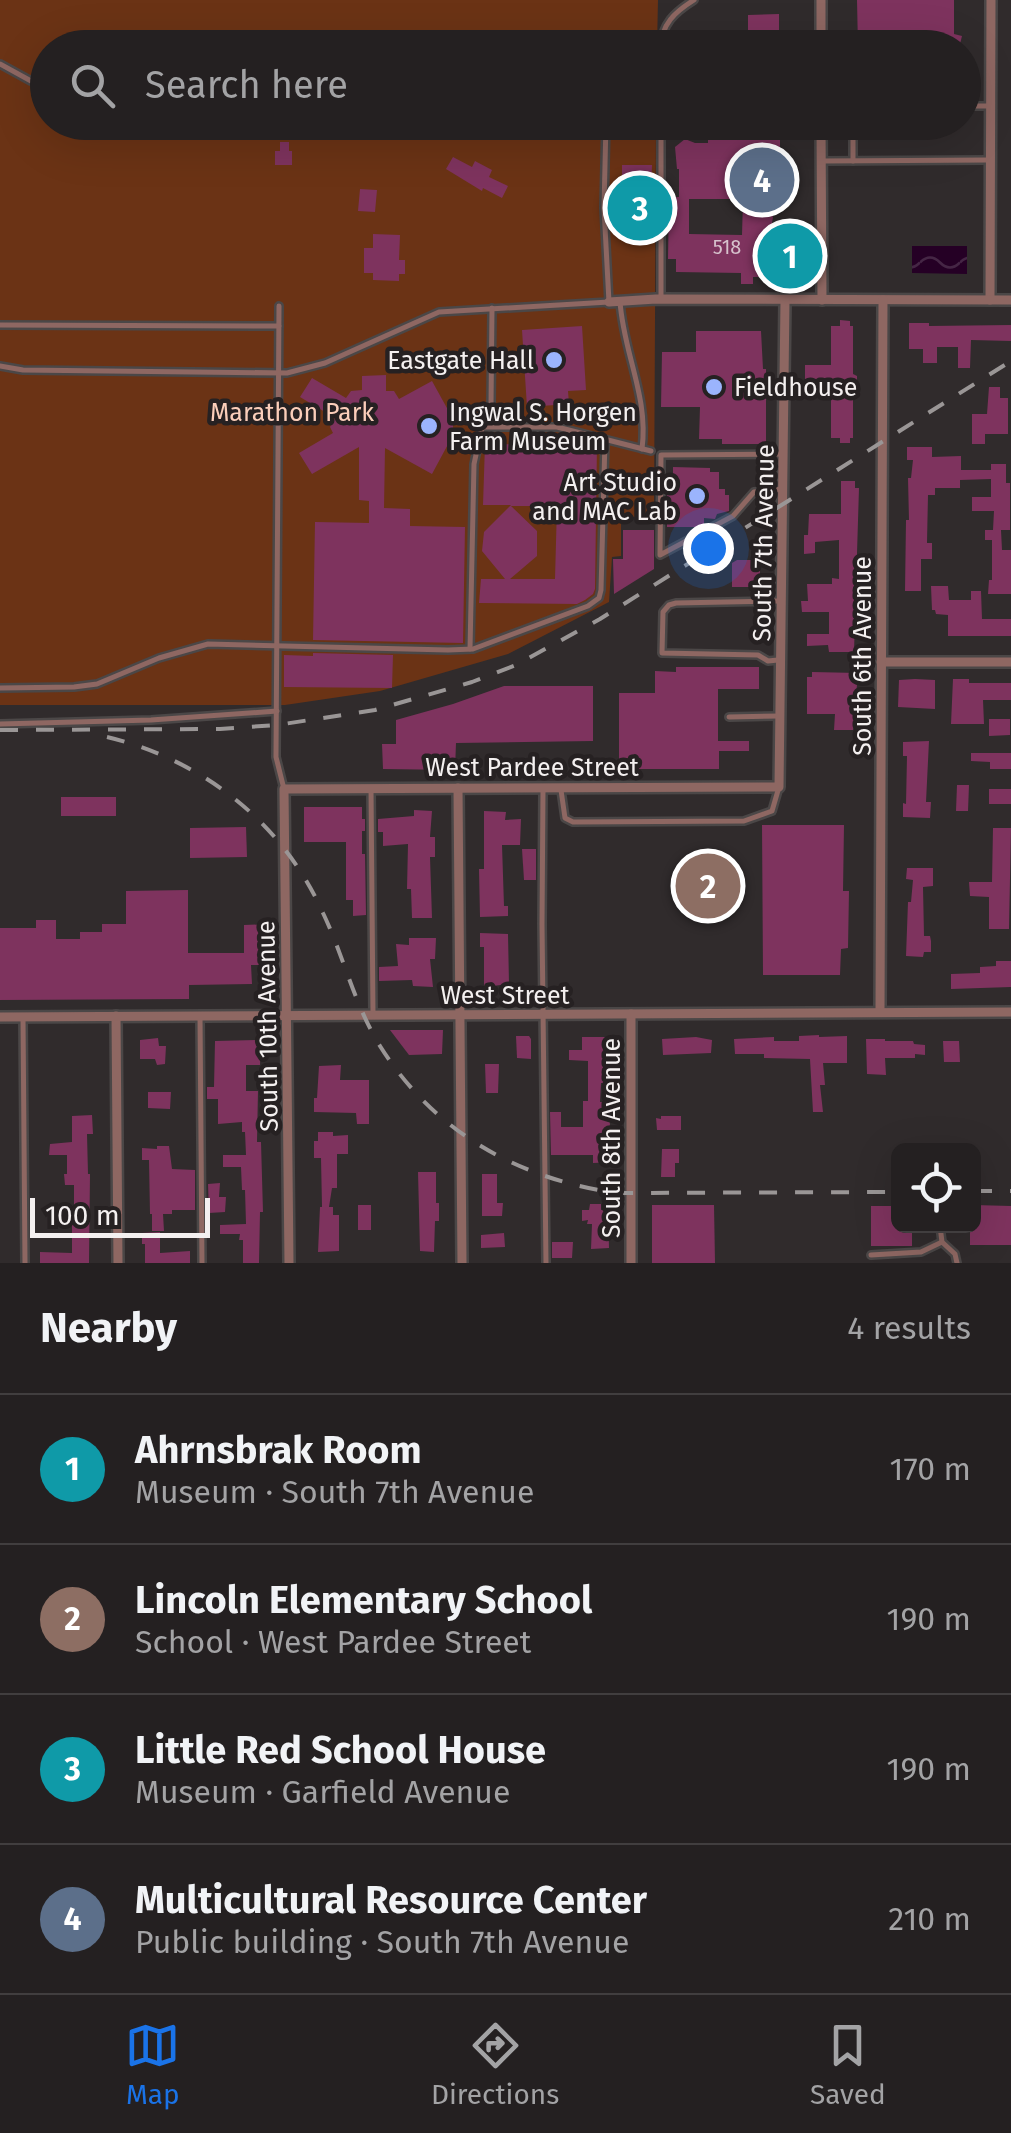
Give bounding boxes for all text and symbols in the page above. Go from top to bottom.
search box [30,30,981,140]
icon: search [65,58,120,113]
text: Search here [145,62,348,108]
pin: 4 [730,142,794,218]
pin: 3 [608,170,672,246]
pin: 1 [758,218,822,294]
house number: 518 [713,235,741,259]
place label: Eastgate Hall [387,346,534,376]
marker: Eastgate Hall [543,349,565,371]
place label: Fieldhouse [734,373,857,403]
marker: Fieldhouse [703,376,725,398]
park label: Marathon Park [210,398,374,428]
place label: Ingwal S. Horgen Farm Museum [449,398,637,457]
marker: Ingwal S. Horgen Farm Museum [418,415,440,437]
street label: South 7th Avenue [747,444,781,642]
place label: Art Studio and MAC Lab [532,468,677,527]
marker: Art Studio and MAC Lab [686,485,708,507]
your location [683,523,734,574]
street label: South 6th Avenue [848,556,878,756]
street label: West Pardee Street [425,753,640,783]
pin: 2 [676,848,740,924]
street label: South 10th Avenue [251,920,285,1132]
street label: West Street [440,981,571,1011]
street label: South 8th Avenue [597,1038,627,1238]
map controls [891,1143,981,1233]
button: locate [891,1143,981,1233]
scale bar [30,1193,210,1238]
text: 100 m [45,1199,120,1232]
text: Nearby [40,1303,177,1353]
text: 4 results [847,1309,971,1347]
text: Ahrnsbrak Room [135,1427,422,1473]
text: 1 [65,1450,80,1488]
text: 170 m [890,1450,971,1488]
text: Museum · South 7th Avenue [135,1473,534,1511]
text: Lincoln Elementary School [135,1577,592,1623]
text: 2 [64,1600,81,1638]
text: 190 m [887,1600,971,1638]
text: School · West Pardee Street [135,1623,531,1661]
text: Little Red School House [135,1727,546,1773]
text: 3 [64,1750,81,1788]
text: 190 m [887,1750,971,1788]
text: Museum · Garfield Avenue [135,1773,510,1811]
text: Multicultural Resource Center [135,1877,647,1923]
text: 4 [63,1900,82,1938]
text: 210 m [888,1900,971,1938]
text: Public building · South 7th Avenue [135,1923,629,1961]
tab: Map [125,2018,180,2111]
tab: Directions [431,2018,559,2111]
tab: Saved [810,2018,886,2111]

